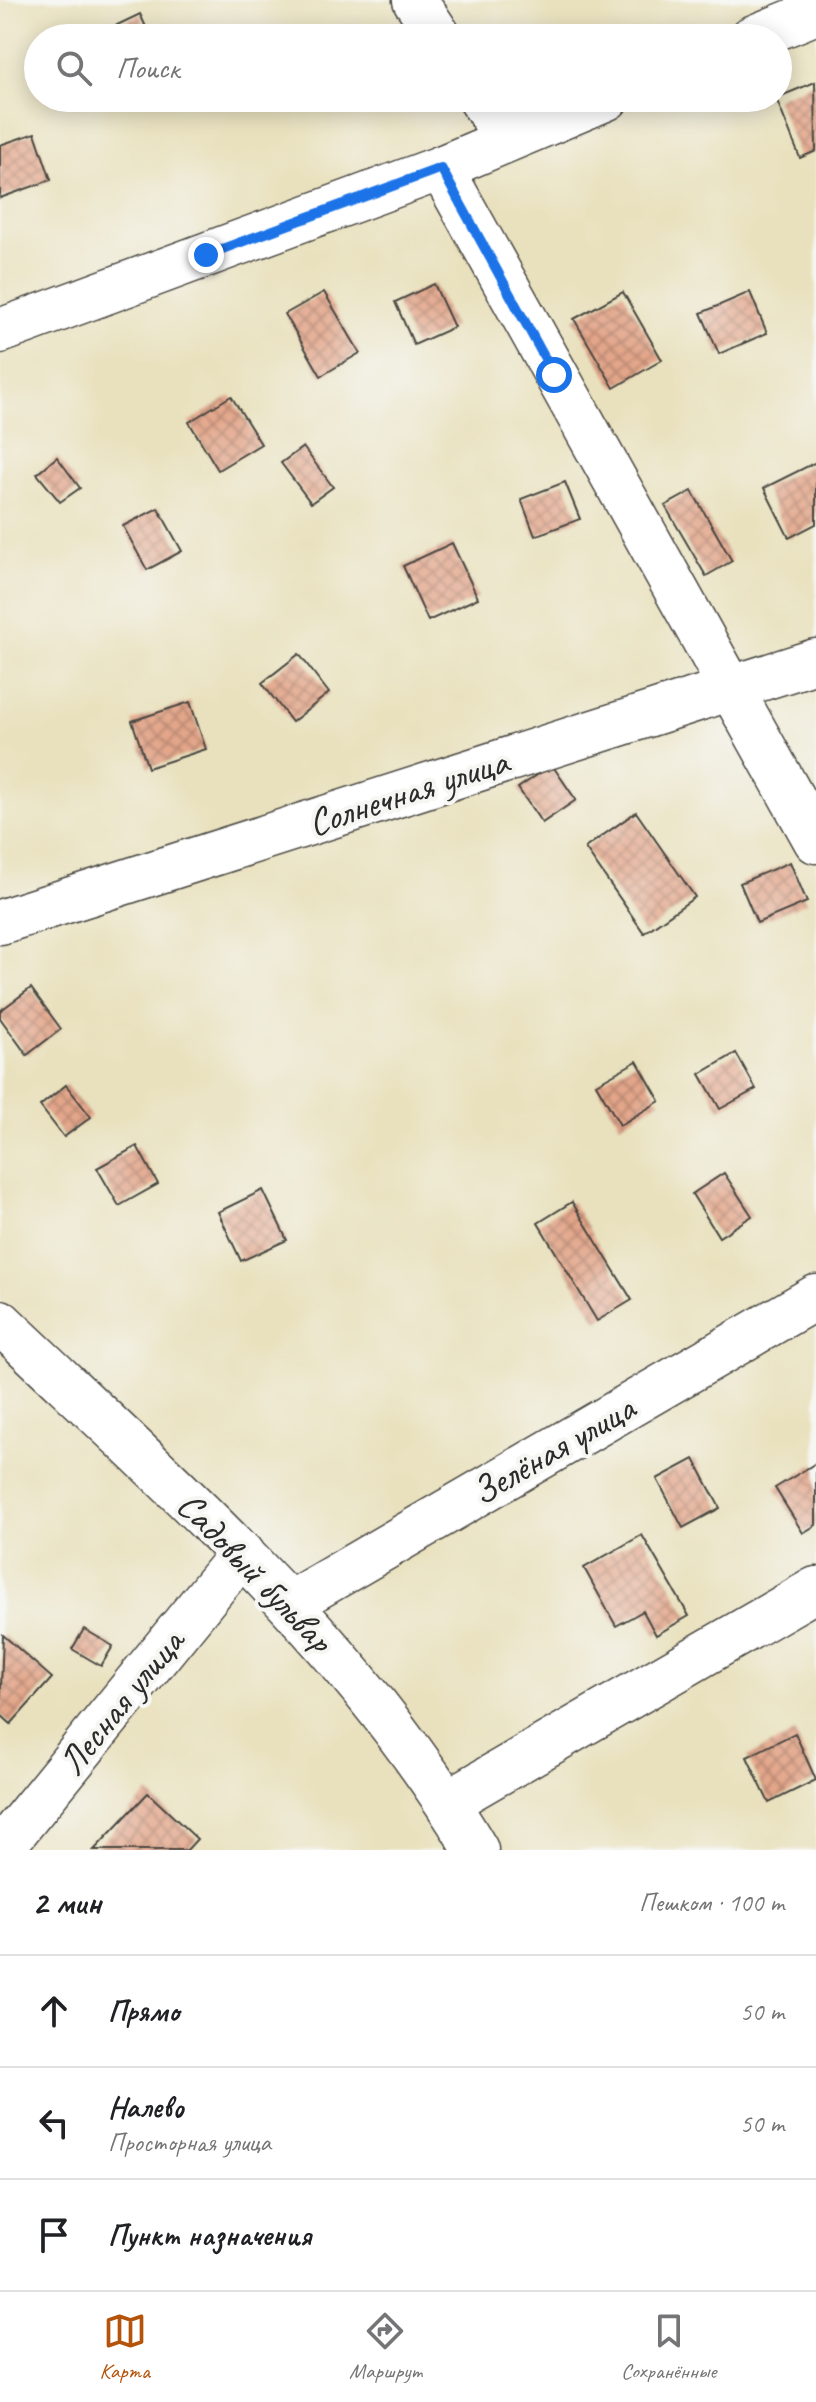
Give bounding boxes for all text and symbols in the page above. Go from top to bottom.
search box [24,24,792,112]
icon: search [52,46,96,90]
text: Поиск [116,49,179,87]
route end [188,237,224,273]
route start [536,357,572,393]
street label: Солнечная улица [302,737,516,846]
street label: Зелёная улица [463,1383,645,1515]
street label: Садовый бульвар [167,1482,345,1664]
street label: Лесная улица [48,1617,196,1784]
text: 2 мин [32,1881,101,1924]
text: Пешком · 100 m [639,1886,784,1919]
icon: ahead [32,1989,76,2033]
text: Прямо [108,1992,179,2030]
text: 50 m [740,1995,784,2028]
text: Налево [108,2088,184,2126]
icon: left [32,2101,76,2145]
text: 50 m [740,2107,784,2140]
text: Просторная улица [108,2126,271,2159]
icon: arrive [32,2213,76,2257]
text: Пункт назначения [108,2216,311,2254]
tab: Карта [100,2309,150,2385]
tab: Маршрут [349,2309,422,2385]
tab: Сохранённые [621,2309,716,2385]

